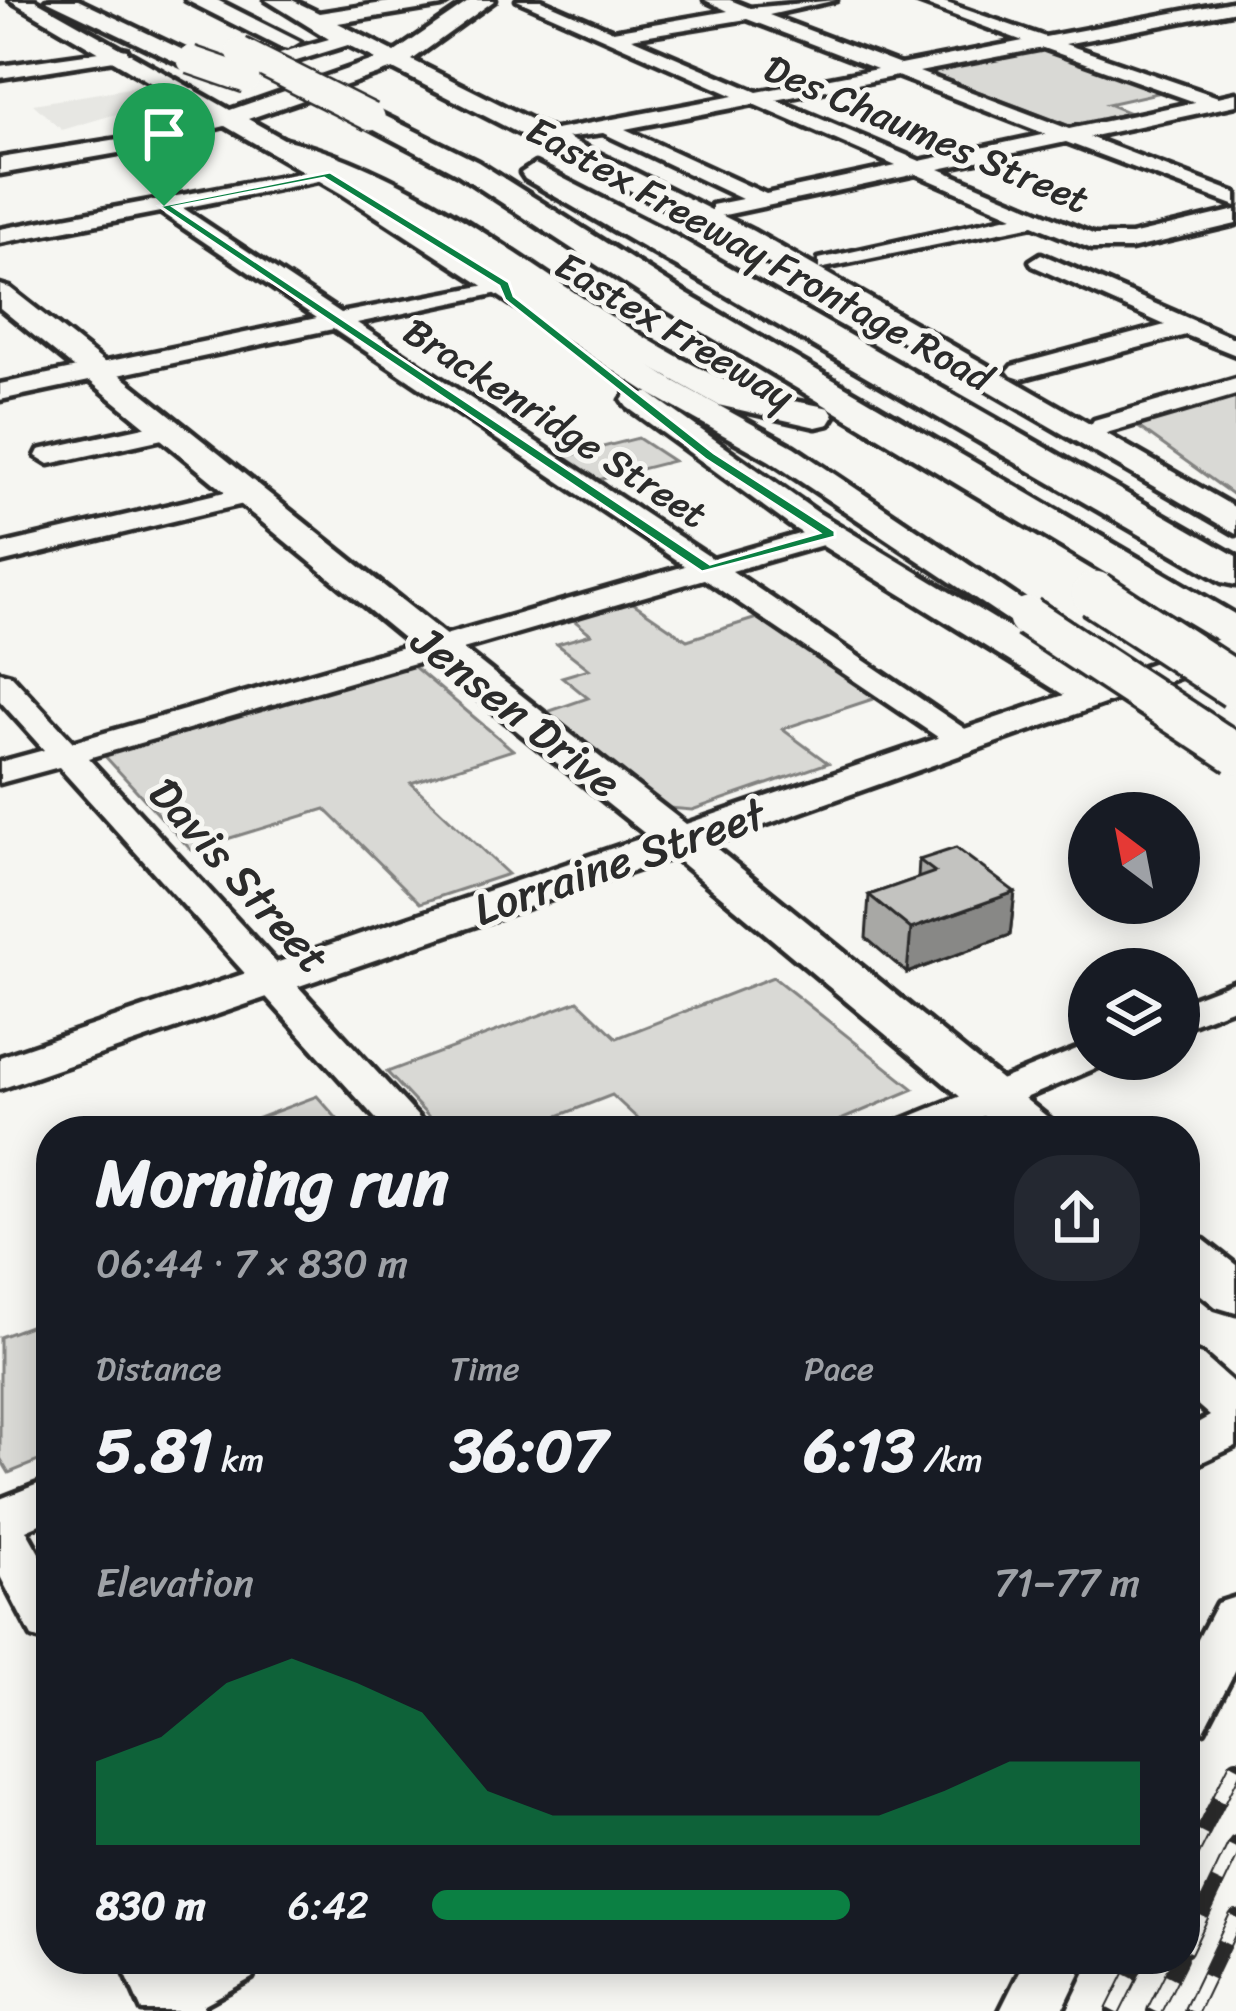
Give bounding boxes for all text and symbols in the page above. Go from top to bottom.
street label: Des Chaumes Street [753,34,1101,233]
pin [113,83,215,206]
icon: arrive [131,101,197,167]
street label: Eastex Freeway Frontage Road [519,105,1001,401]
street label: Eastex Freeway [547,240,803,420]
street label: Brackenridge Street [389,298,722,547]
street label: Jensen Drive [392,602,640,820]
street label: Davis Street [128,758,351,993]
street label: Lorraine Street [463,774,778,949]
north arrow [1068,792,1200,924]
map controls [1068,792,1200,1080]
button: layers [1068,948,1200,1080]
text: Morning run [96,1125,449,1242]
button: share [1014,1155,1140,1281]
text: 06:44 · 7 × 830 m [96,1229,408,1298]
text: Distance [96,1340,221,1398]
text: Time [450,1340,520,1398]
text: Pace [804,1340,874,1398]
text: 5.81 [96,1398,213,1504]
text: 36:07 [450,1398,607,1504]
text: 6:13 [804,1398,915,1504]
text: km [213,1431,264,1489]
text: /km [915,1431,983,1489]
text: Elevation [96,1548,254,1617]
text: 71–77 m [994,1548,1140,1617]
text: 830 m [96,1871,206,1940]
text: 6:42 [288,1871,369,1940]

